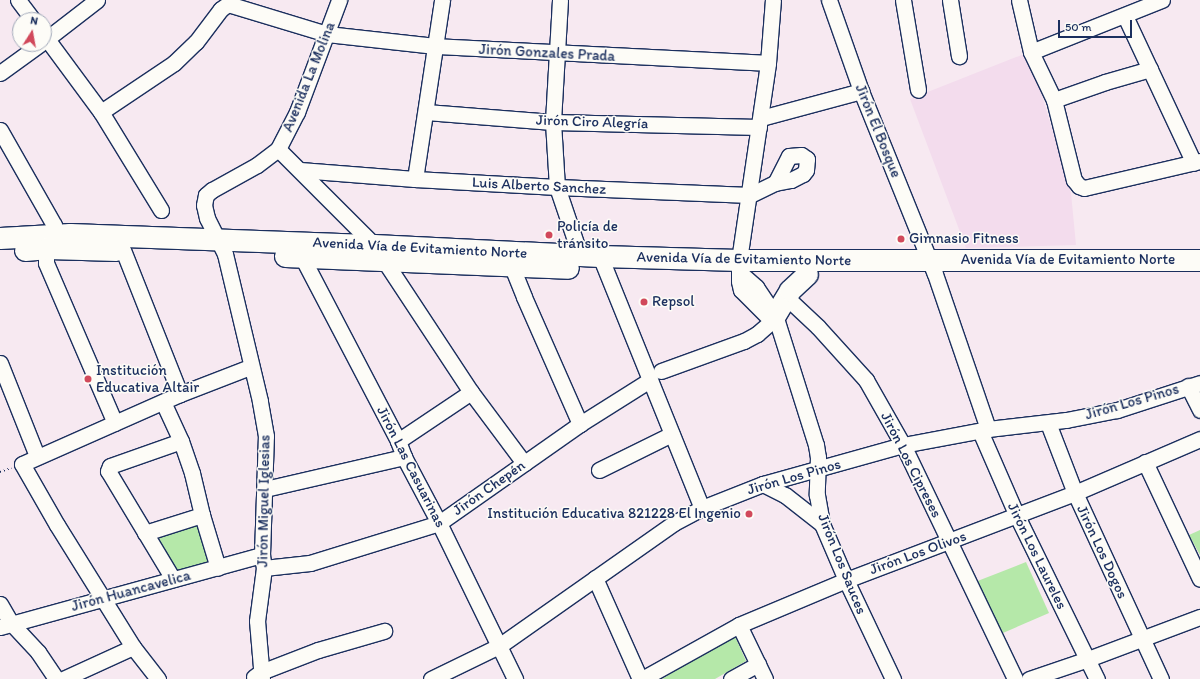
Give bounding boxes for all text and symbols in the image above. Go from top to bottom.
north arrow [12,12,52,52]
scale bar [1060,12,1134,38]
text: N [29,14,39,28]
street label: Avenida La Molina [279,20,339,134]
text: 50 m [1065,20,1091,34]
street label: Jirón Gonzales Prada [479,40,615,66]
street label: Jirón El Bosque [851,82,905,180]
street label: Jirón Ciro Alegría [536,111,648,133]
street label: Luis Alberto Sanchez [471,173,607,199]
place label: Policía de tránsito [557,217,618,252]
marker: Policía de tránsito [544,230,554,240]
place label: Gimnasio Fitness [909,230,1019,248]
street label: Avenida Vía de Evitamiento Norte [313,233,527,263]
marker: Gimnasio Fitness [896,234,906,244]
street label: Avenida Vía de Evitamiento Norte [637,248,851,270]
street label: Avenida Vía de Evitamiento Norte [961,251,1175,269]
place label: Repsol [652,293,695,311]
marker: Repsol [639,297,649,307]
place label: Institución Educativa Altair [96,361,200,396]
marker: Institución Educativa Altair [83,374,93,384]
street label: Jirón Los Pinos [1083,380,1181,424]
street label: Jirón Las Casuarinas [373,403,449,531]
street label: Jirón Los Cipreses [877,409,945,521]
street label: Jirón Miguel Iglesias [254,435,274,567]
street label: Jirón Los Pinos [745,455,843,499]
street label: Jirón Chepén [449,457,529,519]
street label: Jirón Los Laureles [1003,500,1071,612]
street label: Jirón Los Dogos [1072,502,1132,602]
place label: Institución Educativa 821228 El Ingenio [485,505,741,523]
marker: Institución Educativa 821228 El Ingenio [744,509,754,519]
street label: Jirón Los Sauces [814,511,870,617]
street label: Jirón Los Olivos [867,527,969,579]
street label: Jirón Huancavelica [70,567,192,615]

